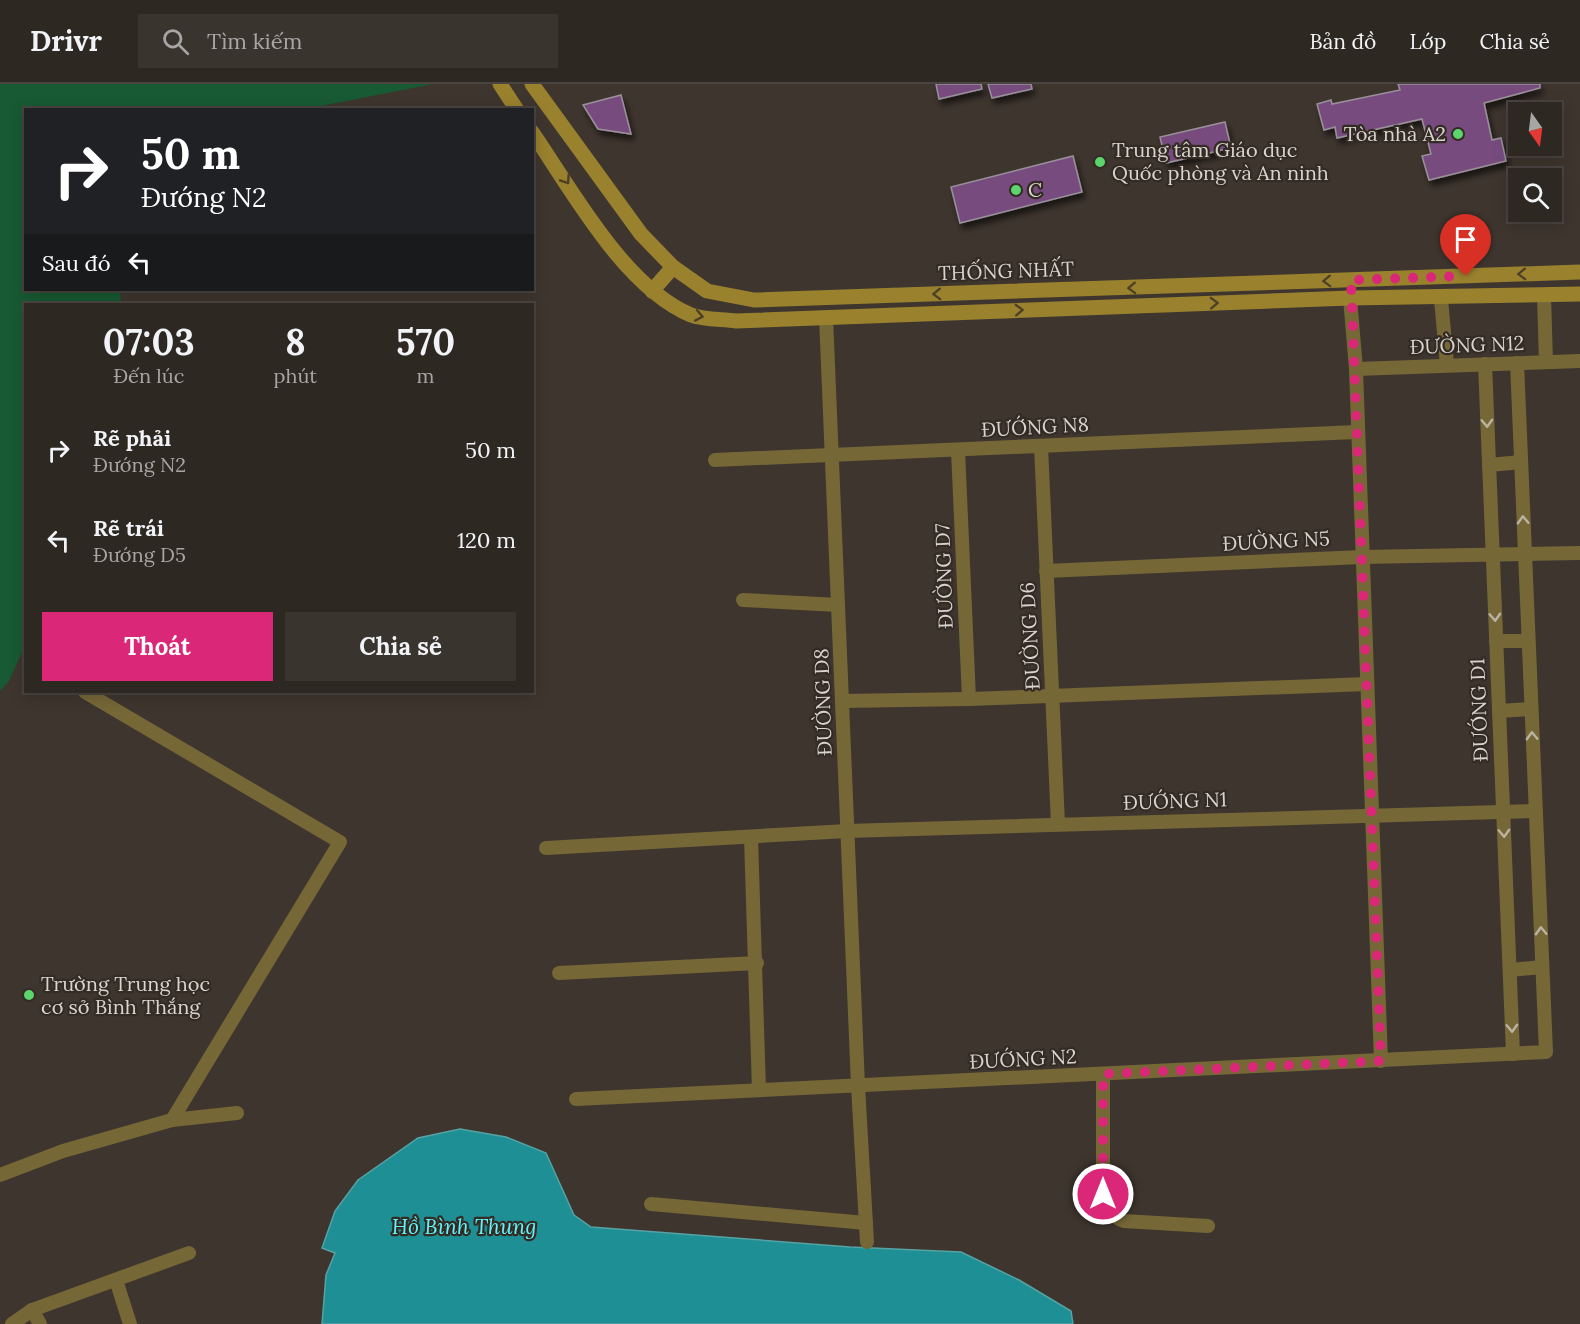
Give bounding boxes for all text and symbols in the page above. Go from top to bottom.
search box [138,14,558,68]
text: Drivr [30,23,102,59]
icon: search [159,25,192,58]
text: Tìm kiếm [207,27,302,55]
text: Bản đồ [1309,28,1376,55]
text: Lớp [1409,28,1446,55]
text: Chia sẻ [1479,28,1550,55]
north arrow [1508,102,1562,156]
map controls [1508,102,1562,222]
place label: Tòa nhà A2 [1344,121,1446,146]
text: 50 m [141,127,240,181]
marker: Tòa nhà A2 [1451,127,1465,141]
icon: right [42,132,120,210]
place label: Trung tâm Giáo dục Quốc phòng và An ninh [1112,137,1329,185]
marker: Trung tâm Giáo dục Quốc phòng và An ninh [1093,155,1107,169]
button: search [1508,168,1562,222]
one-way arrow [558,173,569,184]
place label: C [1028,177,1042,202]
text: Đướng N2 [141,180,267,214]
marker: C [1009,183,1023,197]
pin [1440,214,1491,276]
icon: arrive [1449,223,1482,256]
icon: left [123,246,156,279]
text: Sau đó [42,249,111,277]
street label: THỐNG NHẤT [938,256,1075,285]
one-way arrow [1517,268,1526,280]
one-way arrow [1322,275,1331,288]
one-way arrow [1127,281,1136,294]
one-way arrow [932,288,941,301]
one-way arrow [1210,297,1219,309]
one-way arrow [1015,304,1024,317]
one-way arrow [694,309,704,321]
text: 07:03 [103,319,195,365]
text: 8 [285,319,306,365]
text: 570 [396,319,455,365]
street label: ĐƯỜNG N12 [1409,330,1525,359]
text: Đến lúc [113,363,184,388]
text: phút [274,363,317,388]
text: m [417,363,435,388]
street label: ĐƯỚNG N8 [980,411,1090,442]
one-way arrow [1480,418,1493,427]
text: Rẽ phải [93,424,171,452]
icon: right [42,434,75,467]
text: 50 m [465,436,516,464]
text: Đướng N2 [93,452,186,477]
text: Rẽ trái [93,514,164,542]
one-way arrow [1517,516,1530,525]
street label: ĐƯỜNG D7 [929,523,958,629]
icon: left [42,524,75,557]
street label: ĐƯỜNG N5 [1222,525,1330,556]
text: 120 m [457,526,516,554]
text: Đướng D5 [93,542,186,567]
street label: ĐƯỜNG D6 [1014,581,1045,691]
button: Thoát [42,612,273,681]
button: Chia sẻ [285,612,516,681]
one-way arrow [1489,613,1502,622]
street label: ĐƯỜNG D8 [808,648,837,756]
street label: ĐƯỚNG D1 [1464,658,1493,762]
one-way arrow [1526,731,1539,740]
street label: ĐƯỚNG N1 [1123,786,1227,815]
one-way arrow [1498,829,1511,838]
one-way arrow [1534,926,1547,935]
place label: Trường Trung học cơ sở Bình Thắng [41,971,210,1019]
marker: Trường Trung học cơ sở Bình Thắng [22,988,36,1002]
one-way arrow [1506,1024,1519,1033]
street label: ĐƯỚNG N2 [969,1043,1077,1074]
position arrow [1071,1162,1135,1226]
water label: Hồ Bình Thung [392,1213,536,1240]

